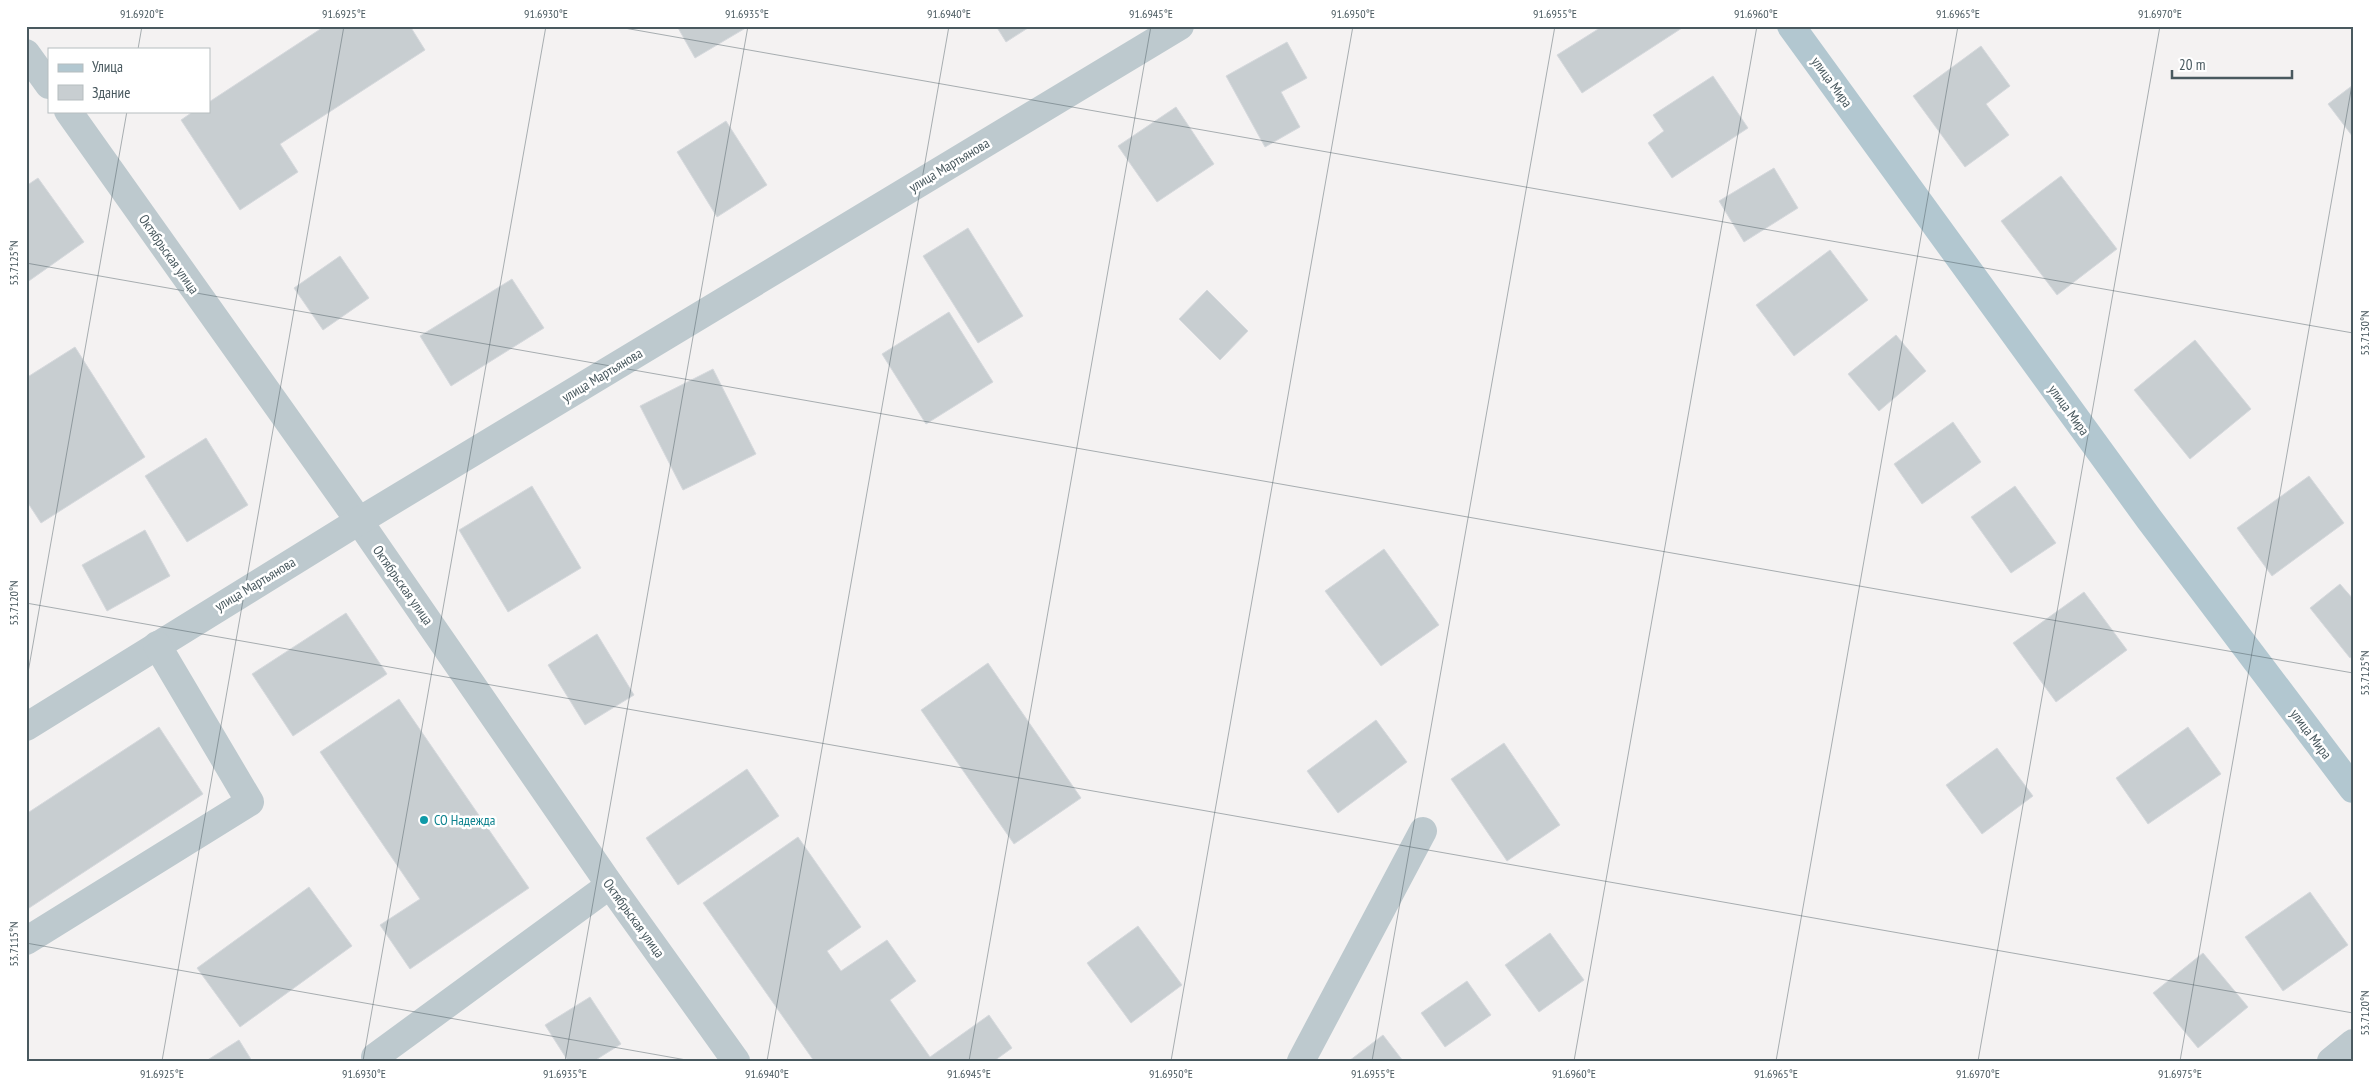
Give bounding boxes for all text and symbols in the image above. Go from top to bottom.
text: 91.6920°E [120,6,164,21]
text: 91.6925°E [322,6,366,21]
text: 91.6930°E [524,6,568,21]
text: 91.6935°E [725,6,769,21]
text: 91.6940°E [927,6,971,21]
text: 91.6945°E [1129,6,1173,21]
text: 91.6950°E [1331,6,1375,21]
text: 91.6955°E [1533,6,1577,21]
text: 91.6960°E [1734,6,1778,21]
text: 91.6965°E [1936,6,1980,21]
text: 91.6970°E [2138,6,2182,21]
legend [48,48,210,112]
scale bar [2172,48,2292,80]
street label: улица Мира [1808,53,1856,111]
text: 20 m [2179,55,2205,74]
text: Улица [92,57,123,76]
text: Здание [92,83,130,102]
street label: улица Мартьянова [906,134,992,196]
street label: Октябрьская улица [135,211,203,297]
text: 53.7125°N [6,240,21,286]
text: 53.7130°N [2357,310,2372,356]
street label: улица Мартьянова [559,344,645,406]
street label: улица Мира [2045,381,2093,439]
street label: Октябрьская улица [369,542,437,628]
street label: улица Мартьянова [212,553,298,615]
text: 53.7120°N [6,580,21,626]
text: 53.7125°N [2357,650,2372,696]
street label: улица Мира [2286,705,2336,763]
place label: СО Надежда [434,811,495,829]
marker: СО Надежда [418,814,430,826]
street label: Октябрьская улица [599,875,669,961]
text: 53.7115°N [6,921,21,967]
text: 53.7120°N [2357,990,2372,1036]
text: 91.6925°E [140,1066,184,1081]
text: 91.6930°E [342,1066,386,1081]
text: 91.6935°E [543,1066,587,1081]
text: 91.6940°E [745,1066,789,1081]
text: 91.6945°E [947,1066,991,1081]
text: 91.6950°E [1149,1066,1193,1081]
text: 91.6955°E [1351,1066,1395,1081]
text: 91.6960°E [1552,1066,1596,1081]
text: 91.6965°E [1754,1066,1798,1081]
text: 91.6970°E [1956,1066,2000,1081]
text: 91.6975°E [2158,1066,2202,1081]

